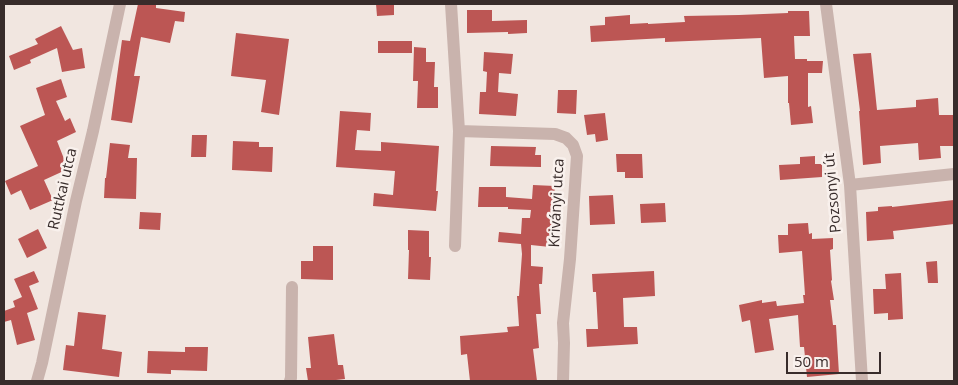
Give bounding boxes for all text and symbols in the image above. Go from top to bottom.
street label: Ruttkai utca [45,146,81,232]
street label: Pozsonyi út [821,152,845,234]
street label: Kriványi utca [546,158,568,248]
scale bar [788,342,883,374]
text: 50 m [794,351,829,371]

